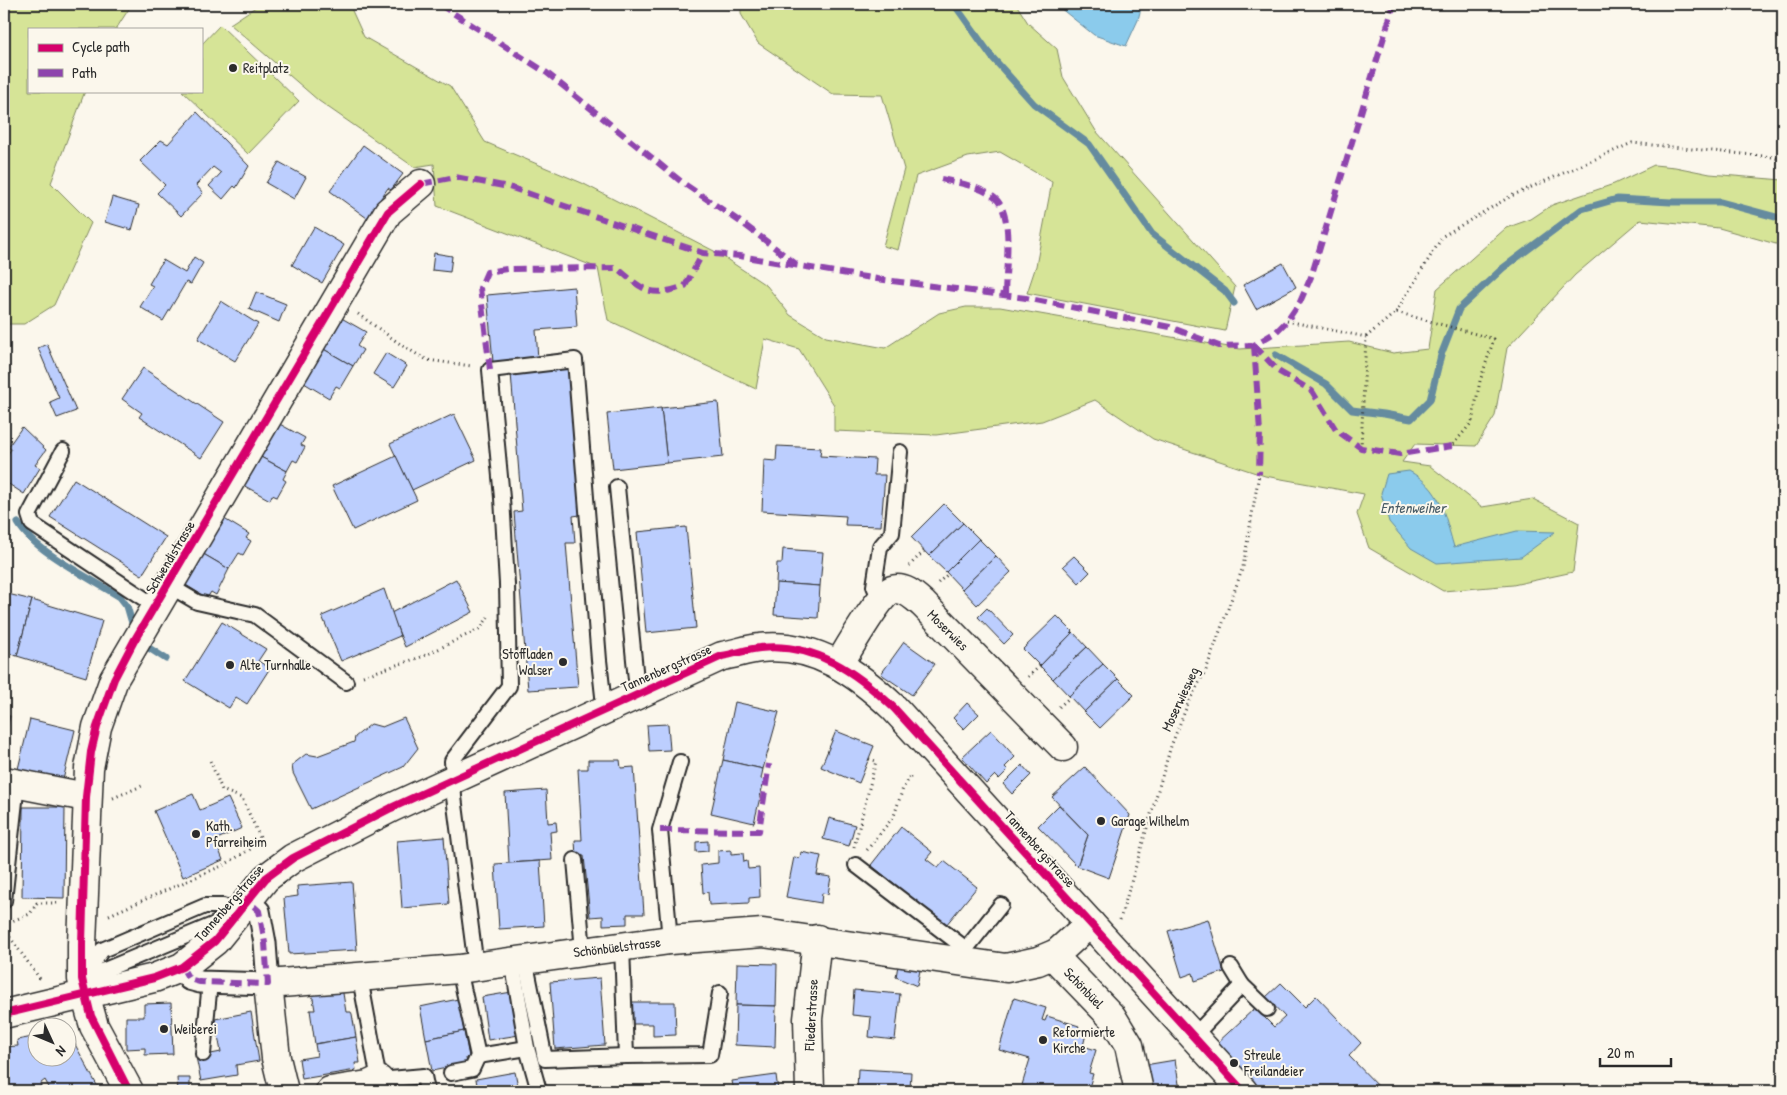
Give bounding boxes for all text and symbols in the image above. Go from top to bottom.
legend [28,28,202,92]
text: Cycle path [72,36,130,57]
place label: Reitplatz [243,58,289,78]
text: Path [72,62,97,83]
marker: Reitplatz [227,62,239,74]
water label: Entenweiher [1380,497,1448,518]
street label: Schwendistrasse [140,516,199,597]
street label: Moserwies [924,605,973,654]
street label: Tannenbergstrasse [618,639,715,697]
place label: Stoffladen Walser [502,644,554,679]
place label: Alte Turnhalle [240,655,311,674]
marker: Stoffladen Walser [557,656,569,668]
marker: Alte Turnhalle [224,659,236,671]
street label: Moserwiesweg [1156,663,1204,735]
street label: Tannenbergstrasse [1000,806,1080,892]
place label: Garage Wilhelm [1111,811,1189,831]
marker: Garage Wilhelm [1095,815,1107,827]
place label: Kath. Pfarreiheim [206,816,267,851]
marker: Kath. Pfarreiheim [190,828,202,840]
street label: Tannenbergstrasse [190,860,269,946]
street label: Schönbüelstrasse [572,932,662,961]
street label: Schönbüel [1060,963,1109,1013]
street label: Fliederstrasse [799,978,822,1052]
north arrow [28,1018,78,1068]
place label: Weiberei [174,1019,217,1038]
place label: Reformierte Kirche [1053,1022,1115,1057]
marker: Weiberei [158,1023,170,1035]
marker: Reformierte Kirche [1037,1034,1049,1046]
scale bar [1600,1035,1671,1067]
text: N [52,1042,71,1061]
text: 20 m [1607,1042,1634,1063]
place label: Streule Freilandeier [1243,1045,1305,1080]
marker: Streule Freilandeier [1228,1057,1240,1069]

